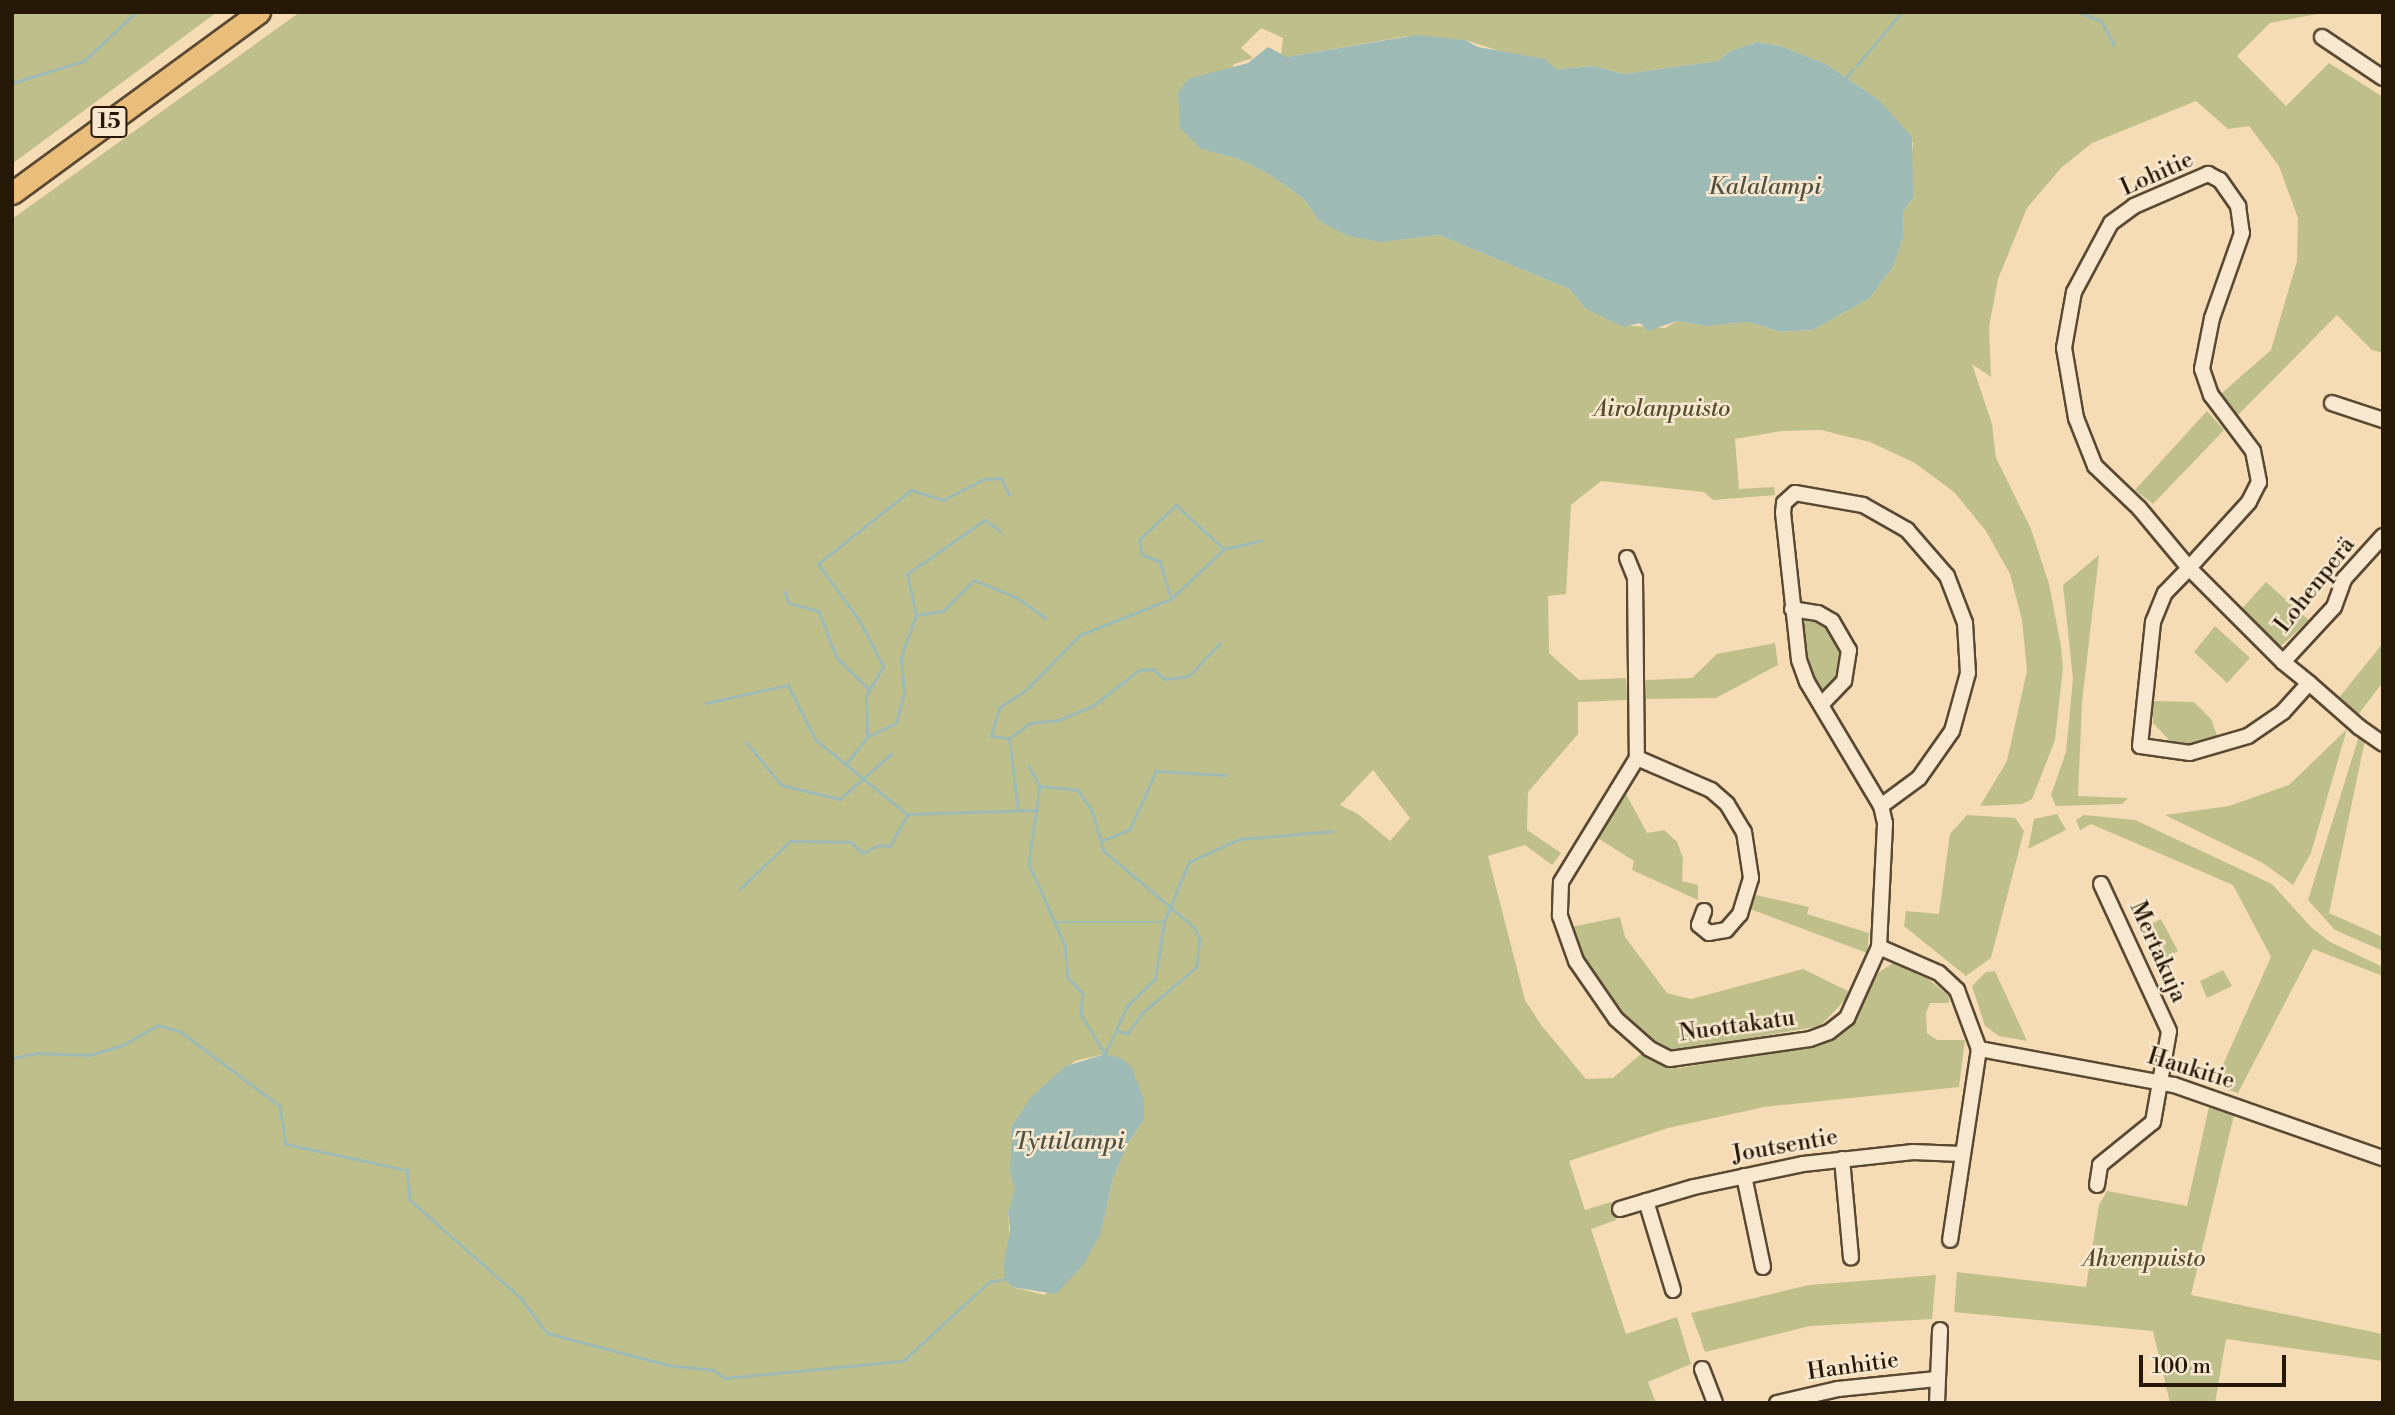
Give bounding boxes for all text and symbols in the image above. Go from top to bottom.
road number: 15 [90,104,128,140]
street label: Lohitie [2116,146,2198,202]
water label: Kalalampi [1708,174,1822,202]
park label: Airolanpuisto [1594,395,1730,423]
street label: Lohenperä [2269,532,2361,638]
street label: Mertakuja [2123,897,2193,1007]
street label: Nuottakatu [1677,1004,1797,1048]
street label: Haukitie [2144,1043,2238,1095]
street label: Joutsentie [1730,1123,1840,1169]
water label: Tyttilampi [1013,1129,1125,1157]
park label: Ahvenpuisto [2083,1245,2205,1273]
scale bar [2143,1342,2290,1386]
street label: Hanhitie [1805,1346,1901,1386]
text: 100 m [2152,1354,2211,1380]

